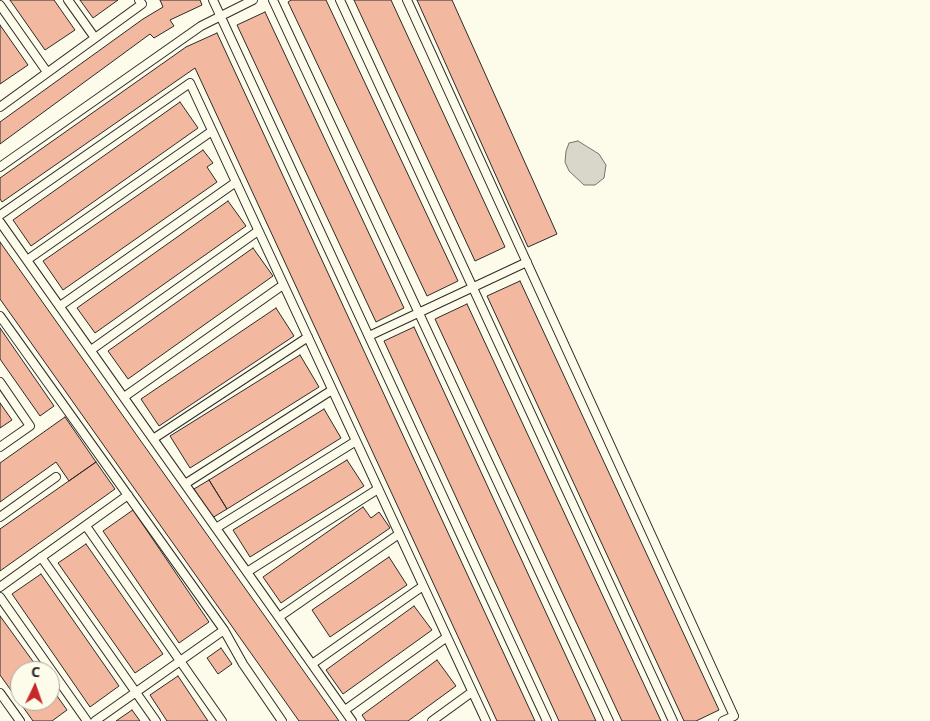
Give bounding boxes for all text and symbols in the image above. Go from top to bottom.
north arrow [10,661,60,711]
text: С [31,662,41,681]

